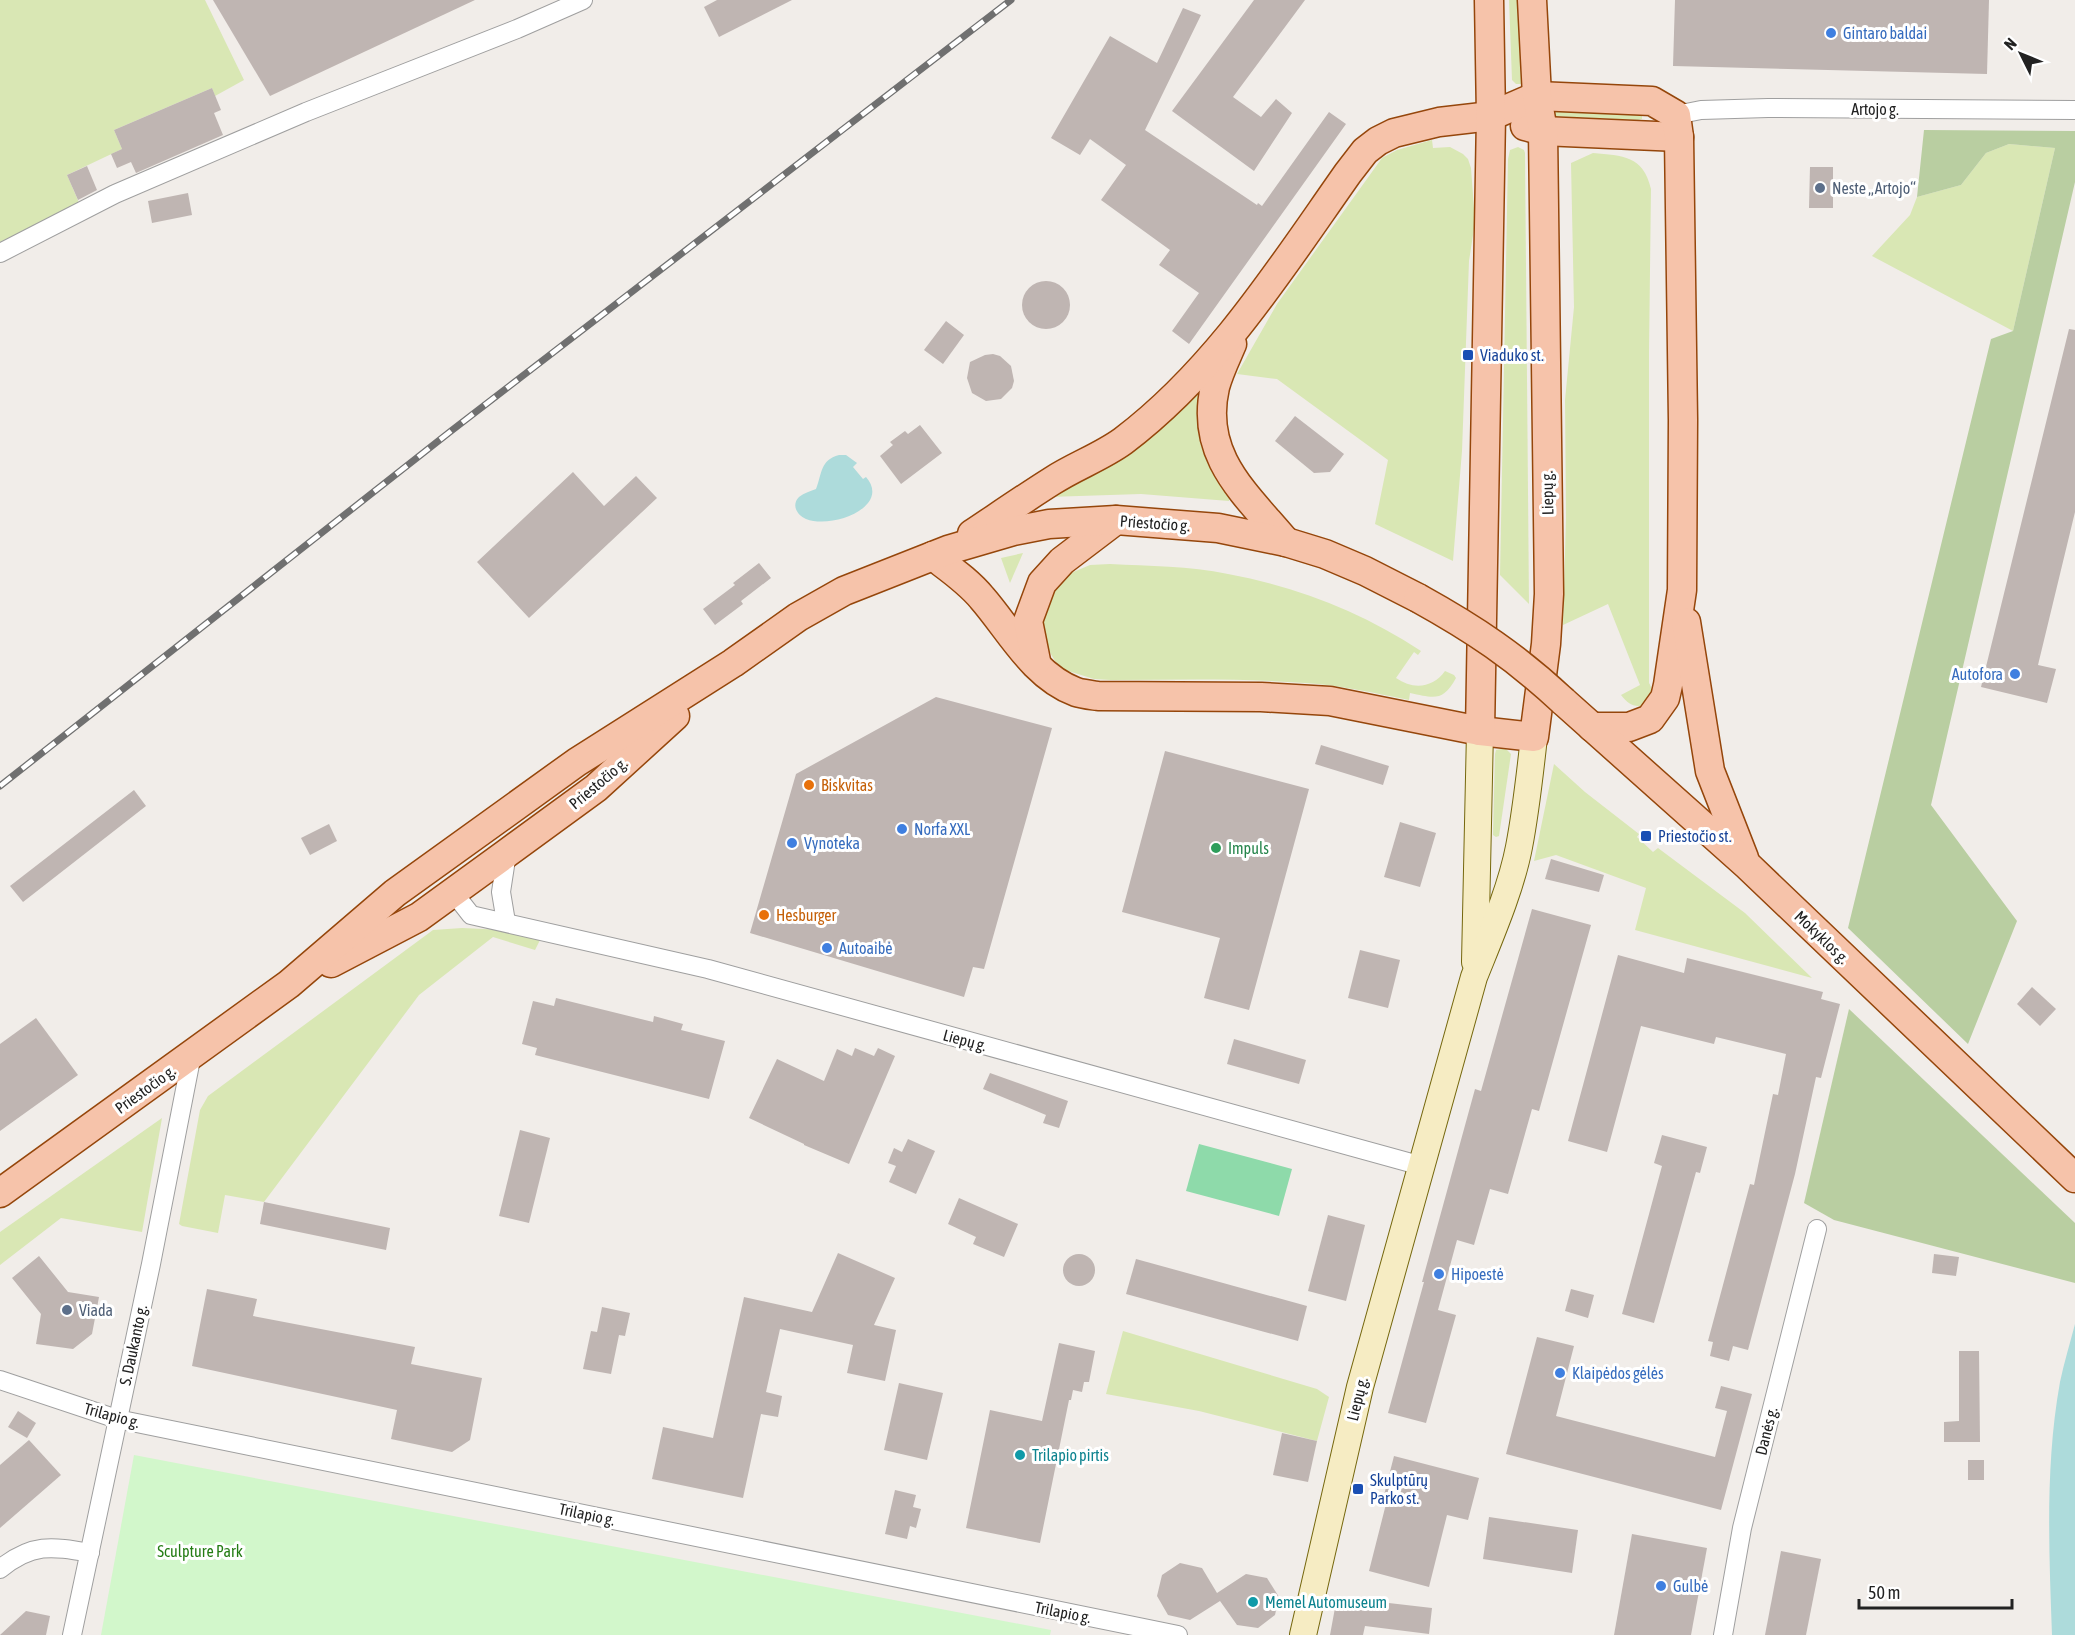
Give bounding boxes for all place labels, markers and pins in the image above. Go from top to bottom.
place label: Gintaro baldai [1843,24,1927,42]
marker: Gintaro baldai [1824,26,1838,40]
place label: Neste „Artojo“ [1832,179,1916,198]
marker: Neste „Artojo“ [1813,181,1827,195]
place label: Viaduko st. [1480,346,1544,364]
marker: Viaduko st. [1461,348,1475,362]
place label: Autofora [1952,665,2003,683]
marker: Autofora [2008,667,2022,681]
place label: Biskvitas [821,776,873,794]
marker: Biskvitas [802,778,816,792]
place label: Norfa XXL [914,820,971,838]
marker: Norfa XXL [895,822,909,836]
place label: Priestočio st. [1658,827,1732,845]
marker: Priestočio st. [1639,829,1653,843]
place label: Vynoteka [804,834,860,853]
marker: Vynoteka [785,836,799,850]
place label: Impuls [1228,839,1269,858]
marker: Impuls [1209,841,1223,855]
place label: Hesburger [776,906,837,925]
marker: Hesburger [757,908,771,922]
place label: Autoaibė [839,939,893,957]
marker: Autoaibė [820,941,834,955]
place label: Hipoestė [1451,1265,1504,1284]
marker: Hipoestė [1432,1267,1446,1281]
place label: Viada [79,1301,113,1319]
marker: Viada [60,1303,74,1317]
place label: Klaipėdos gėlės [1572,1364,1664,1383]
marker: Klaipėdos gėlės [1553,1366,1567,1380]
place label: Trilapio pirtis [1032,1446,1109,1465]
marker: Trilapio pirtis [1013,1448,1027,1462]
place label: Skulptūrų Parko st. [1370,1471,1428,1507]
marker: Skulptūrų Parko st. [1351,1482,1365,1496]
place label: Gulbė [1673,1577,1708,1595]
marker: Gulbė [1654,1579,1668,1593]
place label: Memel Automuseum [1265,1593,1387,1611]
marker: Memel Automuseum [1246,1595,1260,1609]

